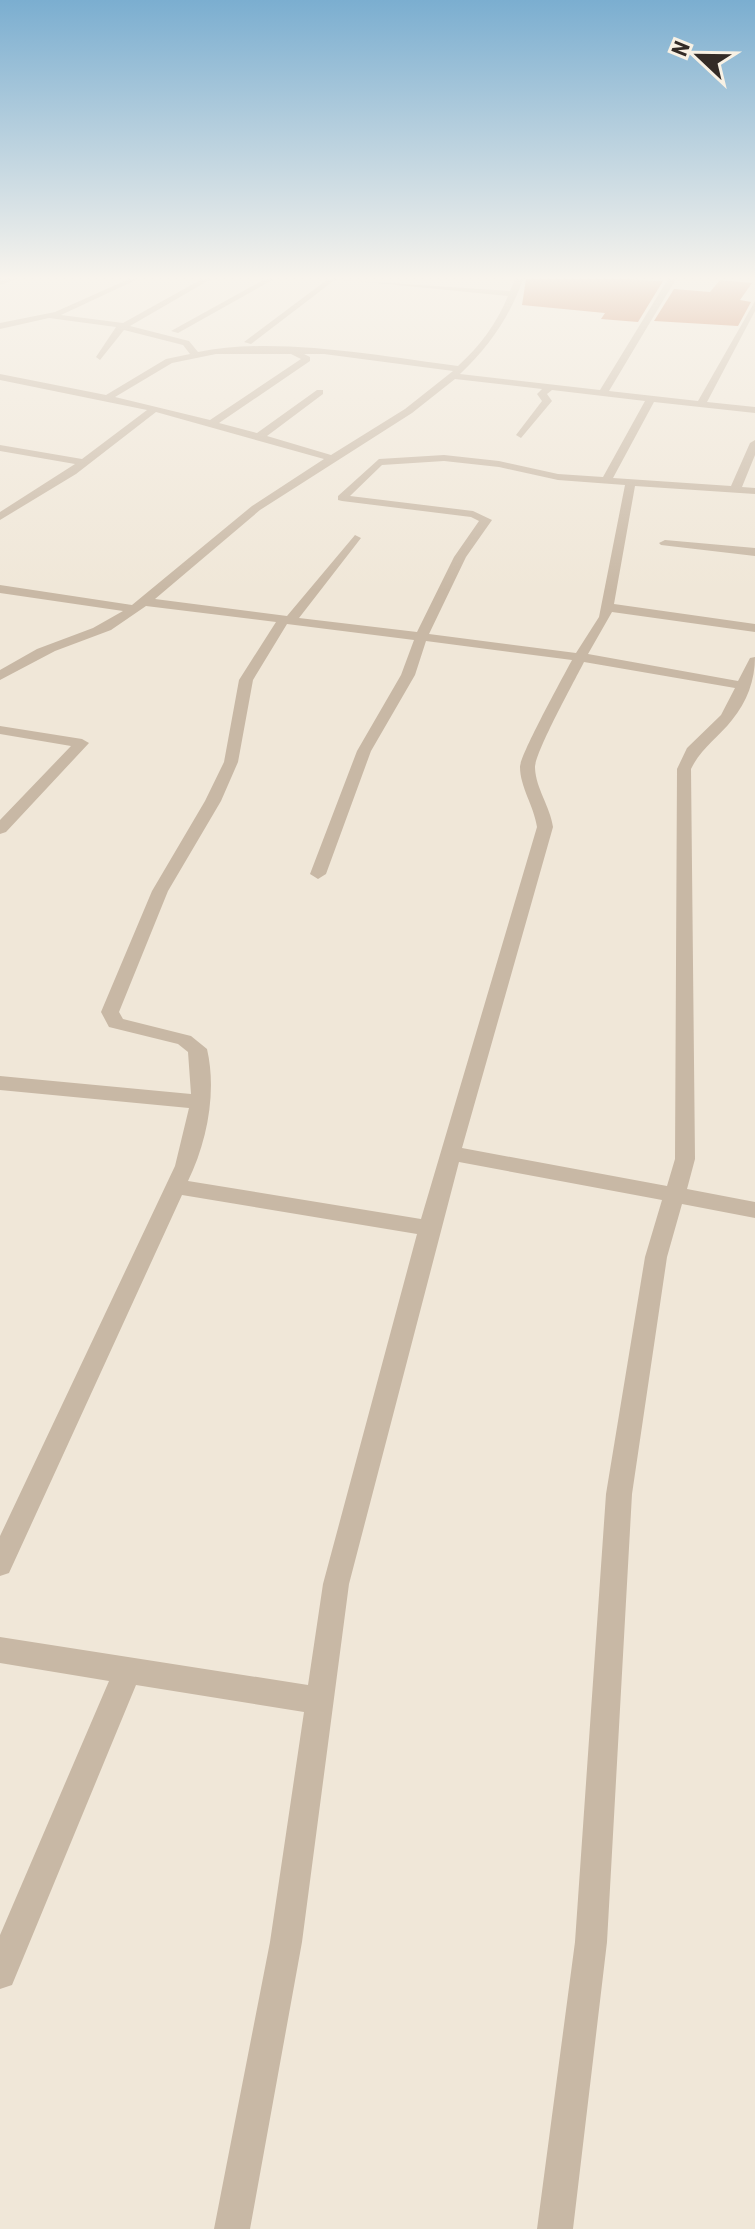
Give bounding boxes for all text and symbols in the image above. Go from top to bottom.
north arrow [659,16,739,96]
text: N [667,38,695,60]

